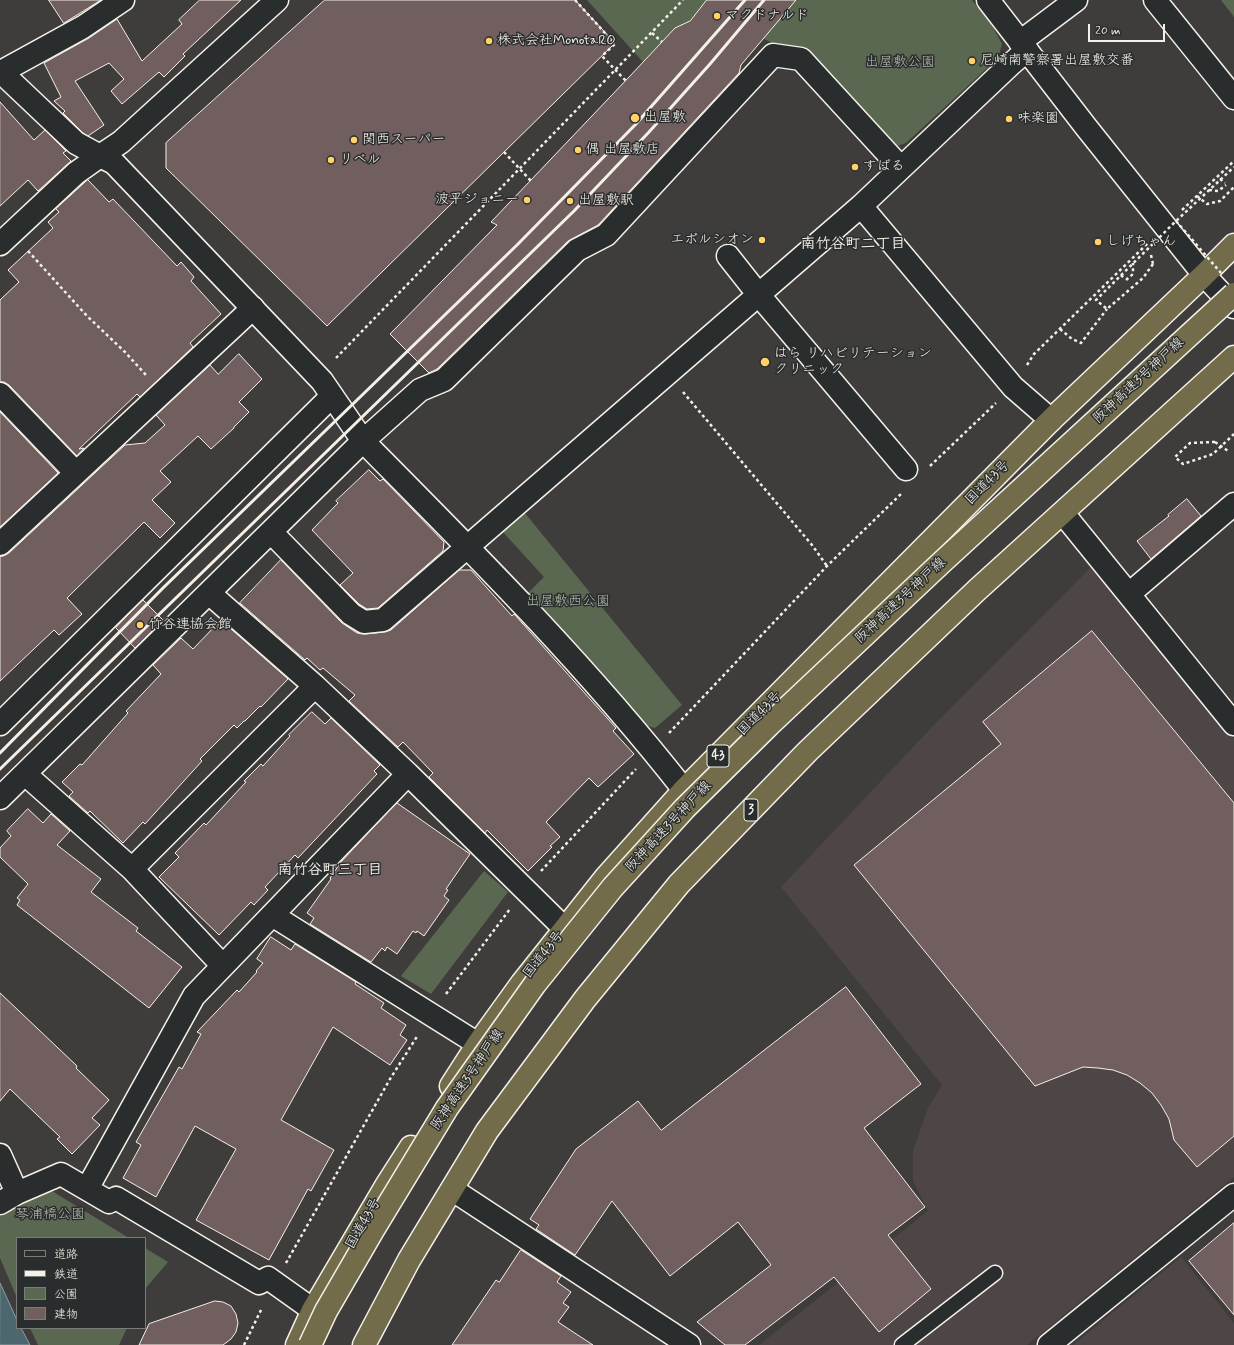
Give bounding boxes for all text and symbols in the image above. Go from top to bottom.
place label: マクドナルド [725,8,809,24]
marker: マクドナルド [712,11,722,21]
scale bar [1090,16,1167,42]
text: 20 m [1095,23,1121,39]
place label: 株式会社MonotaRO [497,33,616,49]
marker: 株式会社MonotaRO [484,36,494,46]
place label: 尼崎南警察署出屋敷交番 [980,53,1134,69]
park label: 出屋敷公園 [865,55,935,71]
marker: 尼崎南警察署出屋敷交番 [967,56,977,66]
place label: 出屋敷 [644,110,686,126]
place label: 味楽園 [1017,111,1059,127]
marker: 出屋敷 [629,112,641,124]
marker: 味楽園 [1004,114,1014,124]
place label: 関西スーパー [362,132,445,148]
marker: 関西スーパー [349,135,359,145]
place label: 偶 出屋敷店 [586,142,660,158]
marker: 偶 出屋敷店 [573,145,583,155]
place label: リベル [339,152,381,168]
marker: リベル [326,155,336,165]
place label: すばる [863,159,905,175]
marker: すばる [850,162,860,172]
place label: 波平ジョニー [435,192,519,208]
place label: 出屋敷駅 [578,193,634,209]
marker: 波平ジョニー [522,195,532,205]
marker: 出屋敷駅 [565,196,575,206]
place label: エボルシオン [670,232,754,248]
place label: しげちゃん [1106,234,1176,250]
marker: エボルシオン [757,235,767,245]
district label: 南竹谷町二丁目 [801,236,905,254]
marker: しげちゃん [1093,237,1103,247]
street label: 阪神高速3号神戸線 [1090,335,1188,427]
place label: はら リハビリテーション クリニック [774,346,932,378]
marker: はら リハビリテーション クリニック [759,356,771,368]
street label: 国道43号 [962,457,1014,509]
street label: 阪神高速3号神戸線 [852,555,950,647]
park label: 出屋敷西公園 [526,594,610,610]
place label: 竹谷連協会館 [148,617,232,633]
marker: 竹谷連協会館 [135,620,145,630]
street label: 国道43号 [734,688,786,740]
road number: 43 [707,745,729,767]
street label: 阪神高速3号神戸線 [623,778,715,876]
road number: 3 [744,799,758,821]
district label: 南竹谷町三丁目 [278,862,382,880]
street label: 国道43号 [520,928,568,982]
street label: 阪神高速3号神戸線 [428,1026,508,1134]
street label: 国道43号 [343,1196,385,1252]
park label: 琴浦橋公園 [15,1207,85,1223]
legend [16,1237,146,1329]
text: 道路 [54,1247,78,1263]
text: 鉄道 [54,1267,78,1283]
text: 公園 [54,1287,78,1303]
text: 建物 [54,1307,78,1323]

